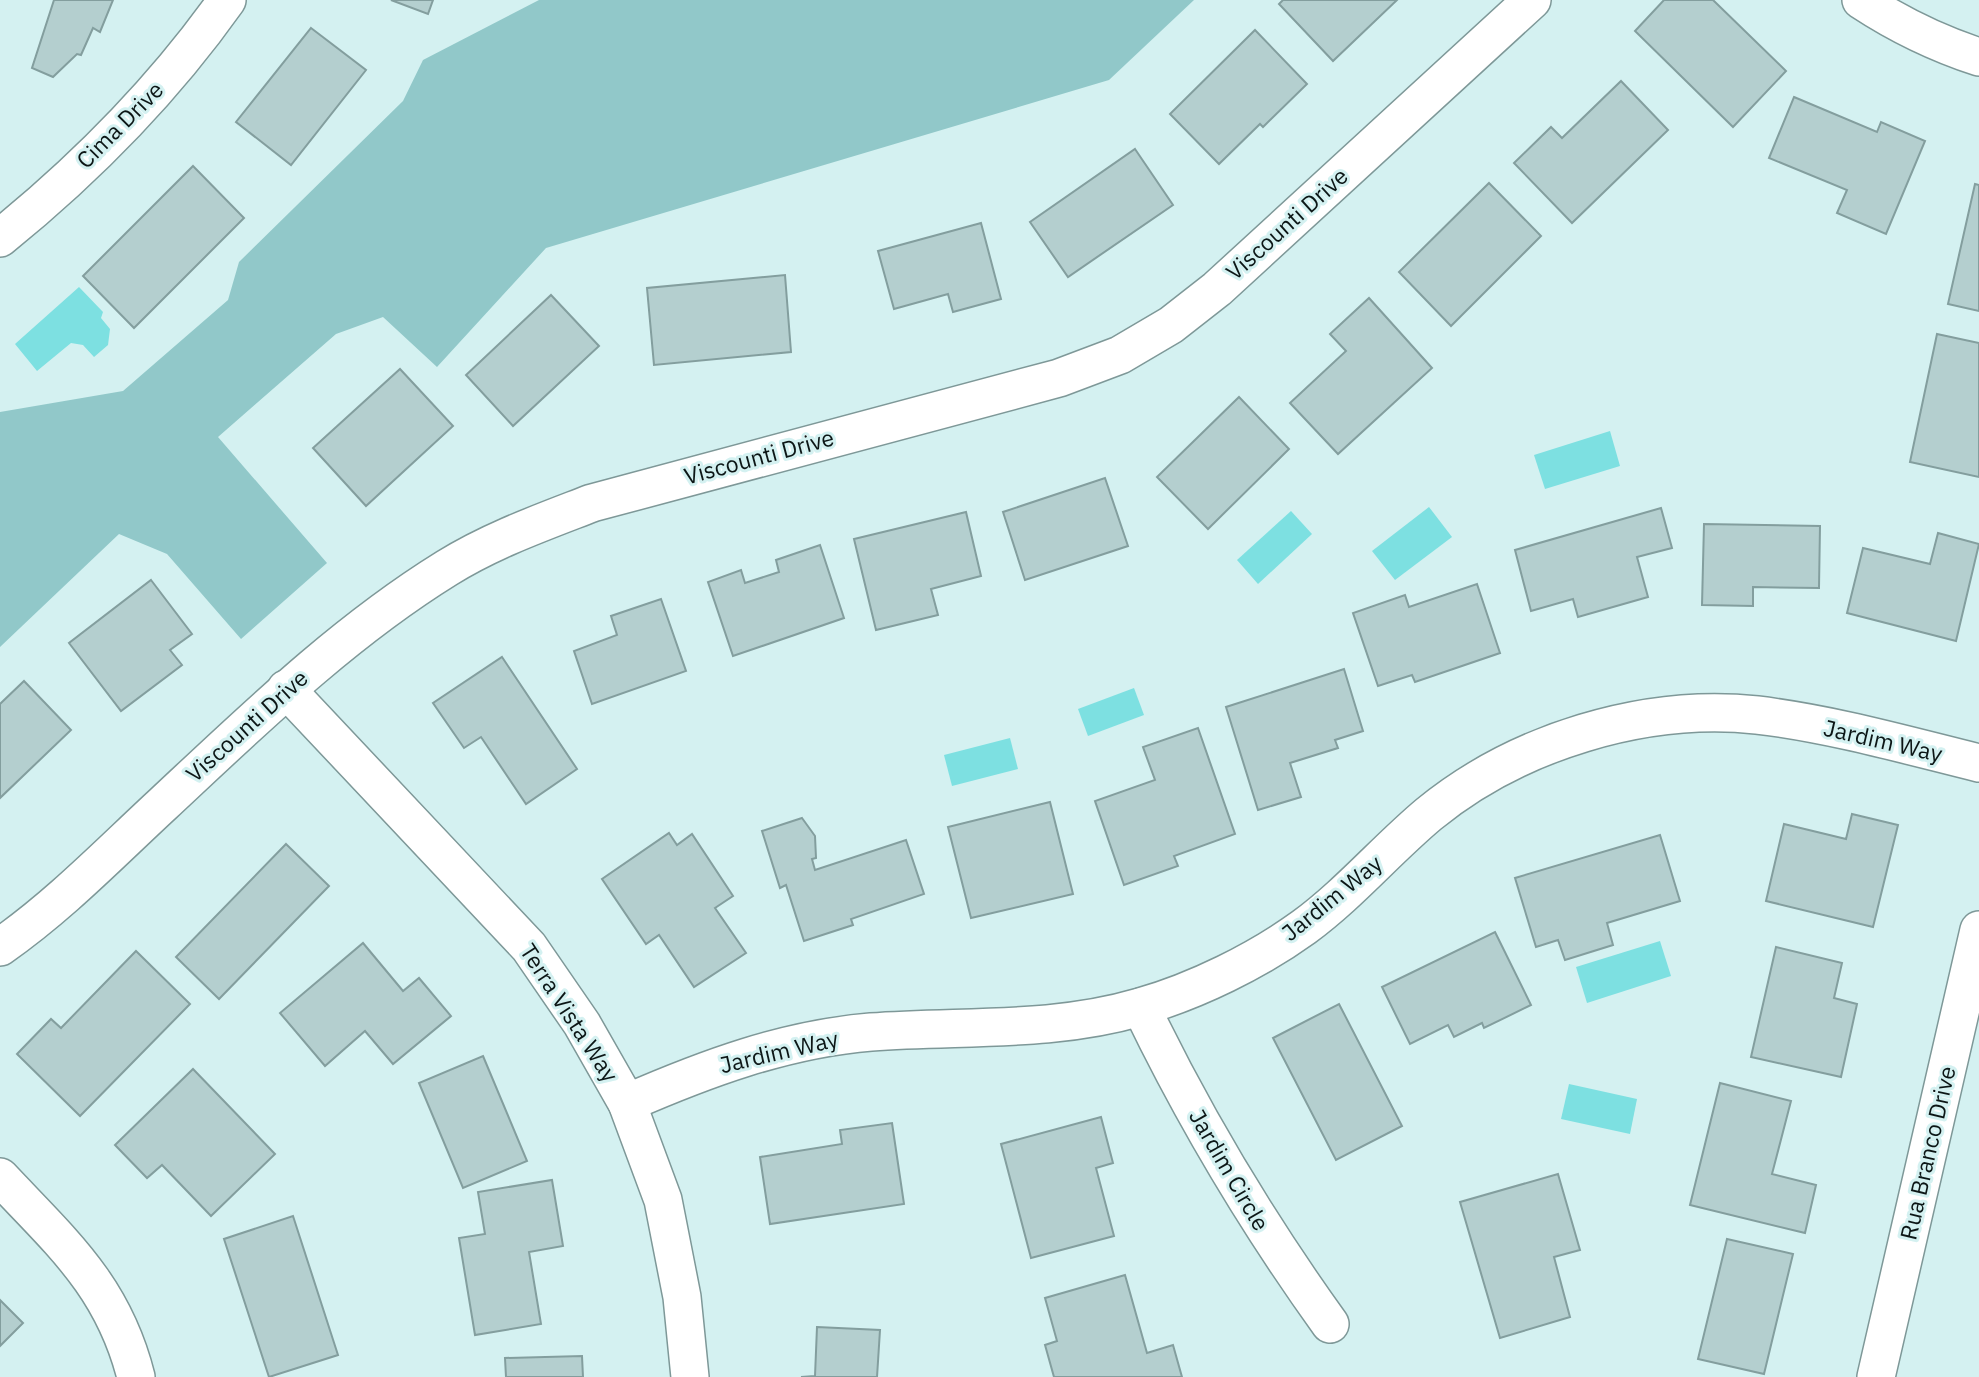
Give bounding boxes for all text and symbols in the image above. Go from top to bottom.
street label: Cima Drive [69,74,169,174]
street label: Viscounti Drive [1219,161,1354,286]
street label: Viscounti Drive [680,422,837,490]
street label: Viscounti Drive [179,663,314,788]
street label: Jardim Way [1821,712,1946,768]
street label: Jardim Way [1275,847,1388,947]
street label: Terra Vista Way [514,937,626,1088]
street label: Jardim Way [717,1023,842,1079]
street label: Rua Branco Drive [1892,1063,1962,1243]
street label: Jardim Circle [1183,1103,1277,1236]

